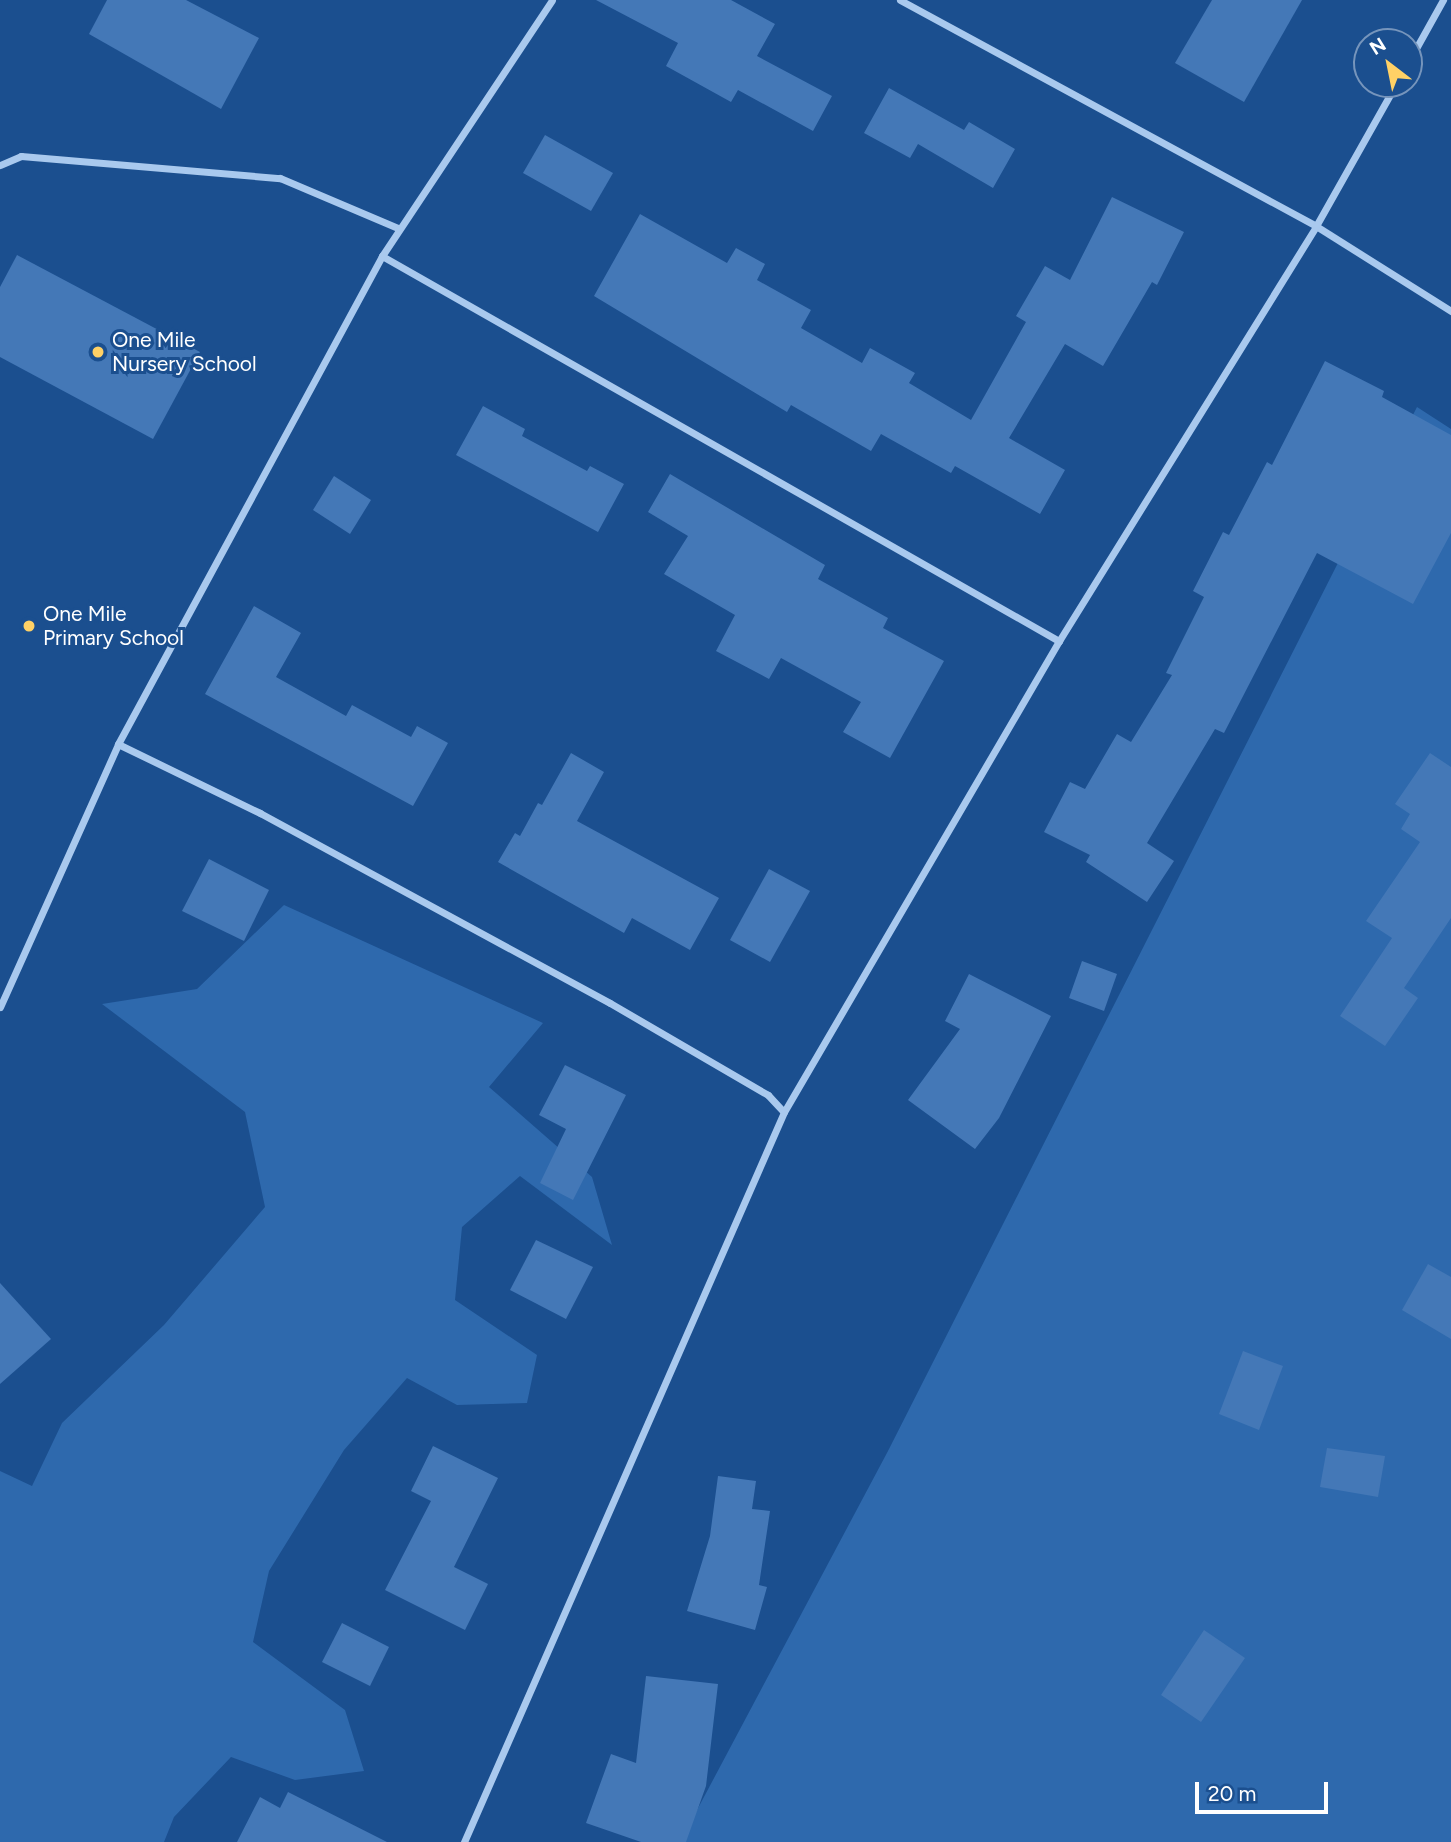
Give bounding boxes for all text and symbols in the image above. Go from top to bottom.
north arrow [1353,28,1423,98]
text: N [1365,33,1390,60]
place label: One Mile Nursery School [112,327,257,377]
marker: One Mile Nursery School [90,344,106,360]
place label: One Mile Primary School [43,601,184,651]
marker: One Mile Primary School [21,618,37,634]
scale bar [1199,1769,1332,1813]
text: 20 m [1208,1781,1256,1806]

